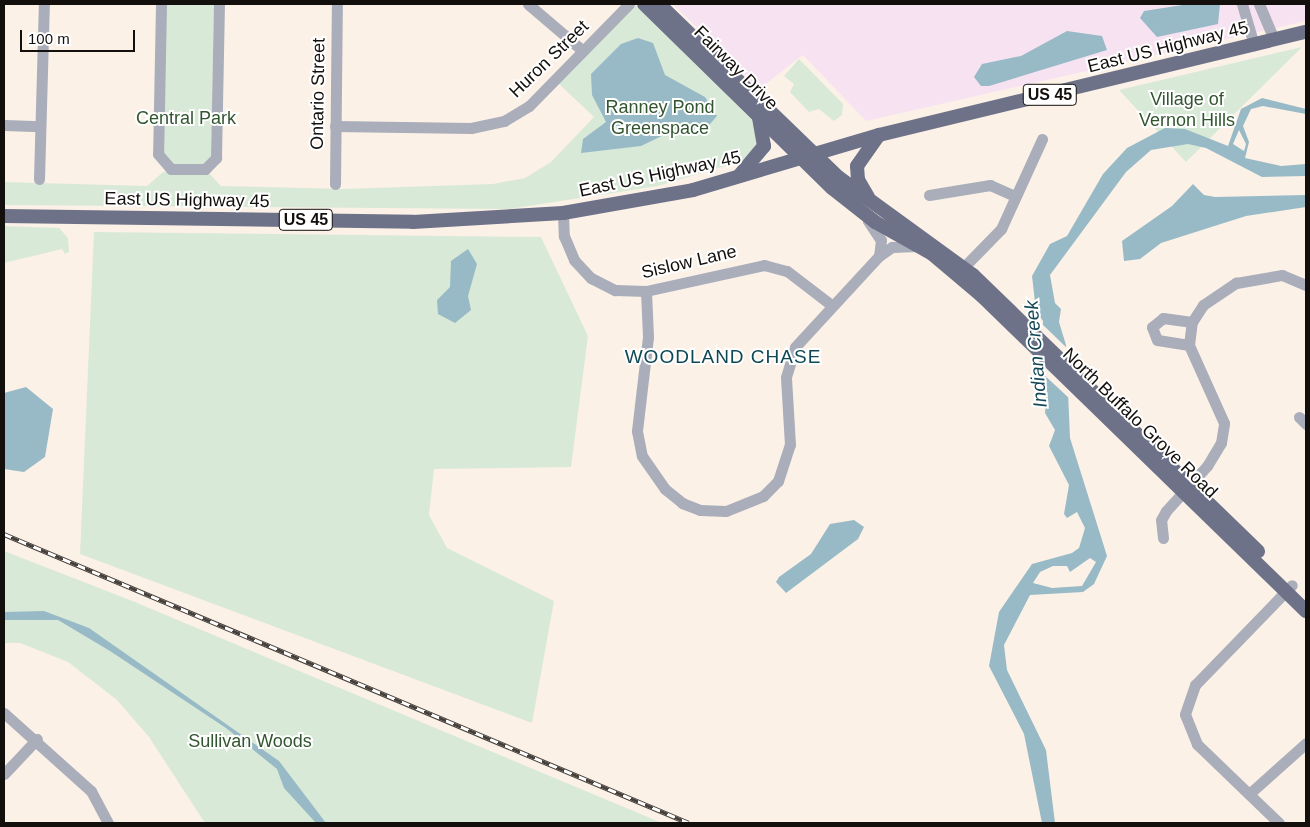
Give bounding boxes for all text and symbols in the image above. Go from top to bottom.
street label: Huron Street [505,16,593,102]
street label: East US Highway 45 [1085,17,1251,77]
scale bar [22,20,138,52]
street label: Fairway Drive [689,21,783,115]
text: 100 m [28,30,70,47]
street label: Ontario Street [306,38,330,150]
road number: US 45 [1022,82,1078,108]
park label: Village of Vernon Hills [1139,89,1235,132]
park label: Ranney Pond Greenspace [605,97,715,140]
park label: Central Park [136,107,236,129]
street label: East US Highway 45 [577,146,743,202]
street label: East US Highway 45 [104,188,270,212]
road number: US 45 [278,206,334,234]
street label: Sislow Lane [639,241,739,283]
water label: Indian Creek [1020,299,1052,409]
street label: North Buffalo Grove Road [1058,343,1222,503]
district label: WOODLAND CHASE [623,346,823,368]
park label: Sullivan Woods [188,730,312,752]

